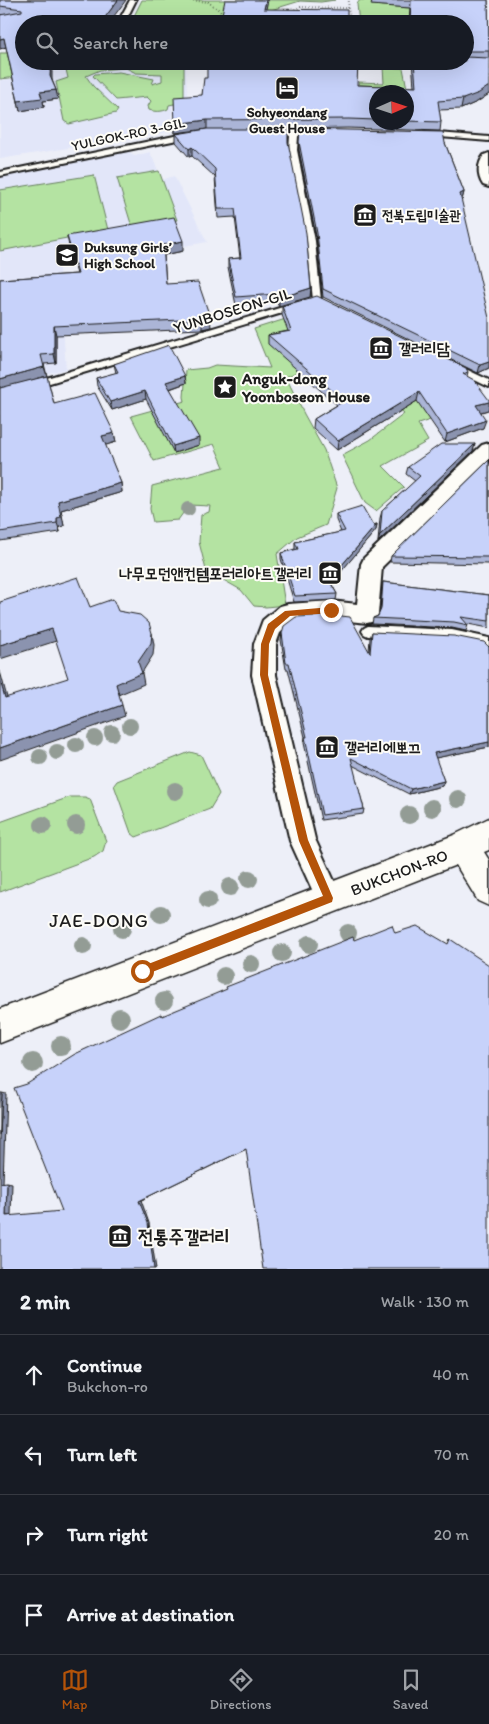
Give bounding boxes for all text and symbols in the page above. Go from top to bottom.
search box [15,15,474,70]
icon: search [33,29,61,57]
text: Search here [73,31,168,54]
hotel icon: Sohyeondang Guest House [274,75,300,101]
north arrow [369,85,414,130]
place label: Sohyeondang Guest House [247,104,328,137]
street label: YULGOK-RO 3-GIL [70,114,186,155]
museum icon: 전북도립미술관 [352,202,378,228]
place label: 전북도립미술관 [382,207,462,224]
place label: Duksung Girls’ High School [84,239,172,272]
school or university icon: Duksung Girls’ High School [54,242,80,268]
street label: YUNBOSEON-GIL [171,283,293,337]
museum icon: 갤러리담 [368,335,394,361]
place label: 갤러리담 [398,339,450,358]
place label: Anguk-dong Yoonboseon House [241,369,371,406]
place icon: Anguk-dong Yoonboseon House [212,374,238,400]
museum icon: 나무모던앤컨템포러리아트갤러리 [317,560,343,586]
place label: 나무모던앤컨템포러리아트갤러리 [119,564,312,583]
route end [320,599,343,622]
museum icon: 갤러리에뽀끄 [314,734,340,760]
place label: 갤러리에뽀끄 [344,738,421,757]
street label: BUKCHON-RO [348,845,450,900]
district label: JAE-DONG [49,909,149,932]
route start [131,960,154,983]
museum icon: 전통주갤러리 [107,1223,133,1249]
place label: 전통주갤러리 [138,1225,230,1248]
text: 2 min [20,1289,70,1314]
text: Walk · 130 m [381,1292,469,1311]
text: Continue [67,1354,142,1377]
icon: ahead [20,1361,48,1389]
text: 40 m [432,1365,469,1384]
text: Bukchon-ro [67,1377,148,1396]
icon: left [20,1441,48,1469]
text: Turn left [67,1443,137,1466]
text: 70 m [434,1445,469,1464]
icon: right [20,1521,48,1549]
text: Turn right [67,1523,148,1546]
text: 20 m [434,1525,469,1544]
icon: arrive [20,1601,48,1629]
text: Arrive at destination [67,1603,234,1626]
tab: Map [61,1666,89,1713]
tab: Directions [210,1666,271,1713]
tab: Saved [393,1666,428,1713]

